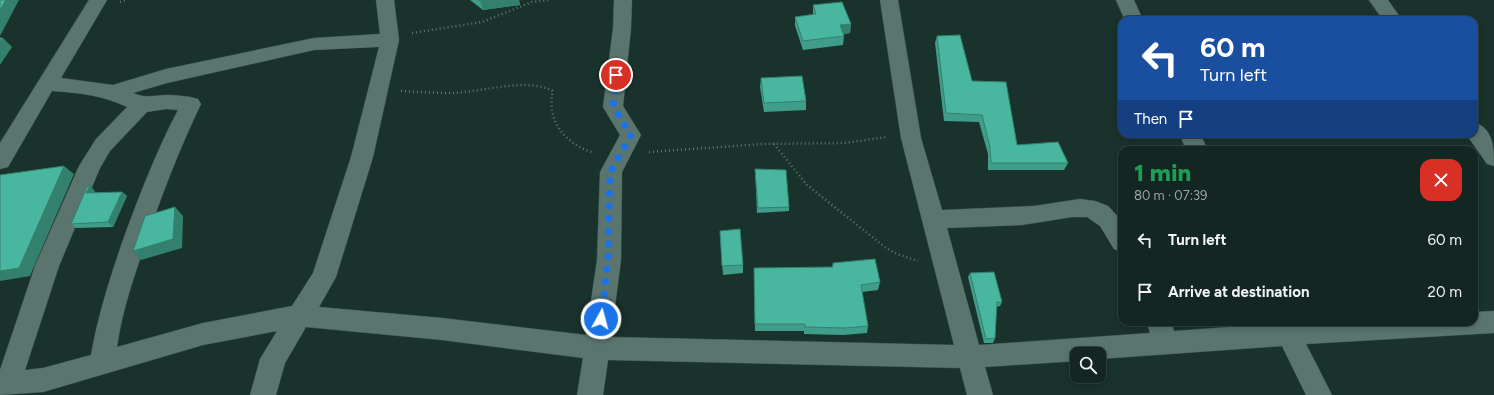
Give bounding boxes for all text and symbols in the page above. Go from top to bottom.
text: 60 m [1200,30,1265,64]
icon: left [1134,32,1186,84]
pin [599,58,633,92]
icon: arrive [605,64,627,86]
text: Turn left [1200,64,1267,86]
icon: arrive [1175,108,1197,130]
text: Then [1134,110,1167,128]
text: 1 min [1134,158,1191,187]
button: close [1420,159,1462,201]
text: 80 m · 07:39 [1134,188,1207,203]
icon: left [1134,229,1156,251]
text: Turn left [1168,231,1226,249]
text: 60 m [1427,231,1462,249]
icon: arrive [1134,281,1156,303]
text: Arrive at destination [1168,283,1309,301]
text: 20 m [1428,283,1462,301]
position arrow [580,298,622,340]
map controls [1070,347,1106,383]
button: search [1070,347,1106,383]

